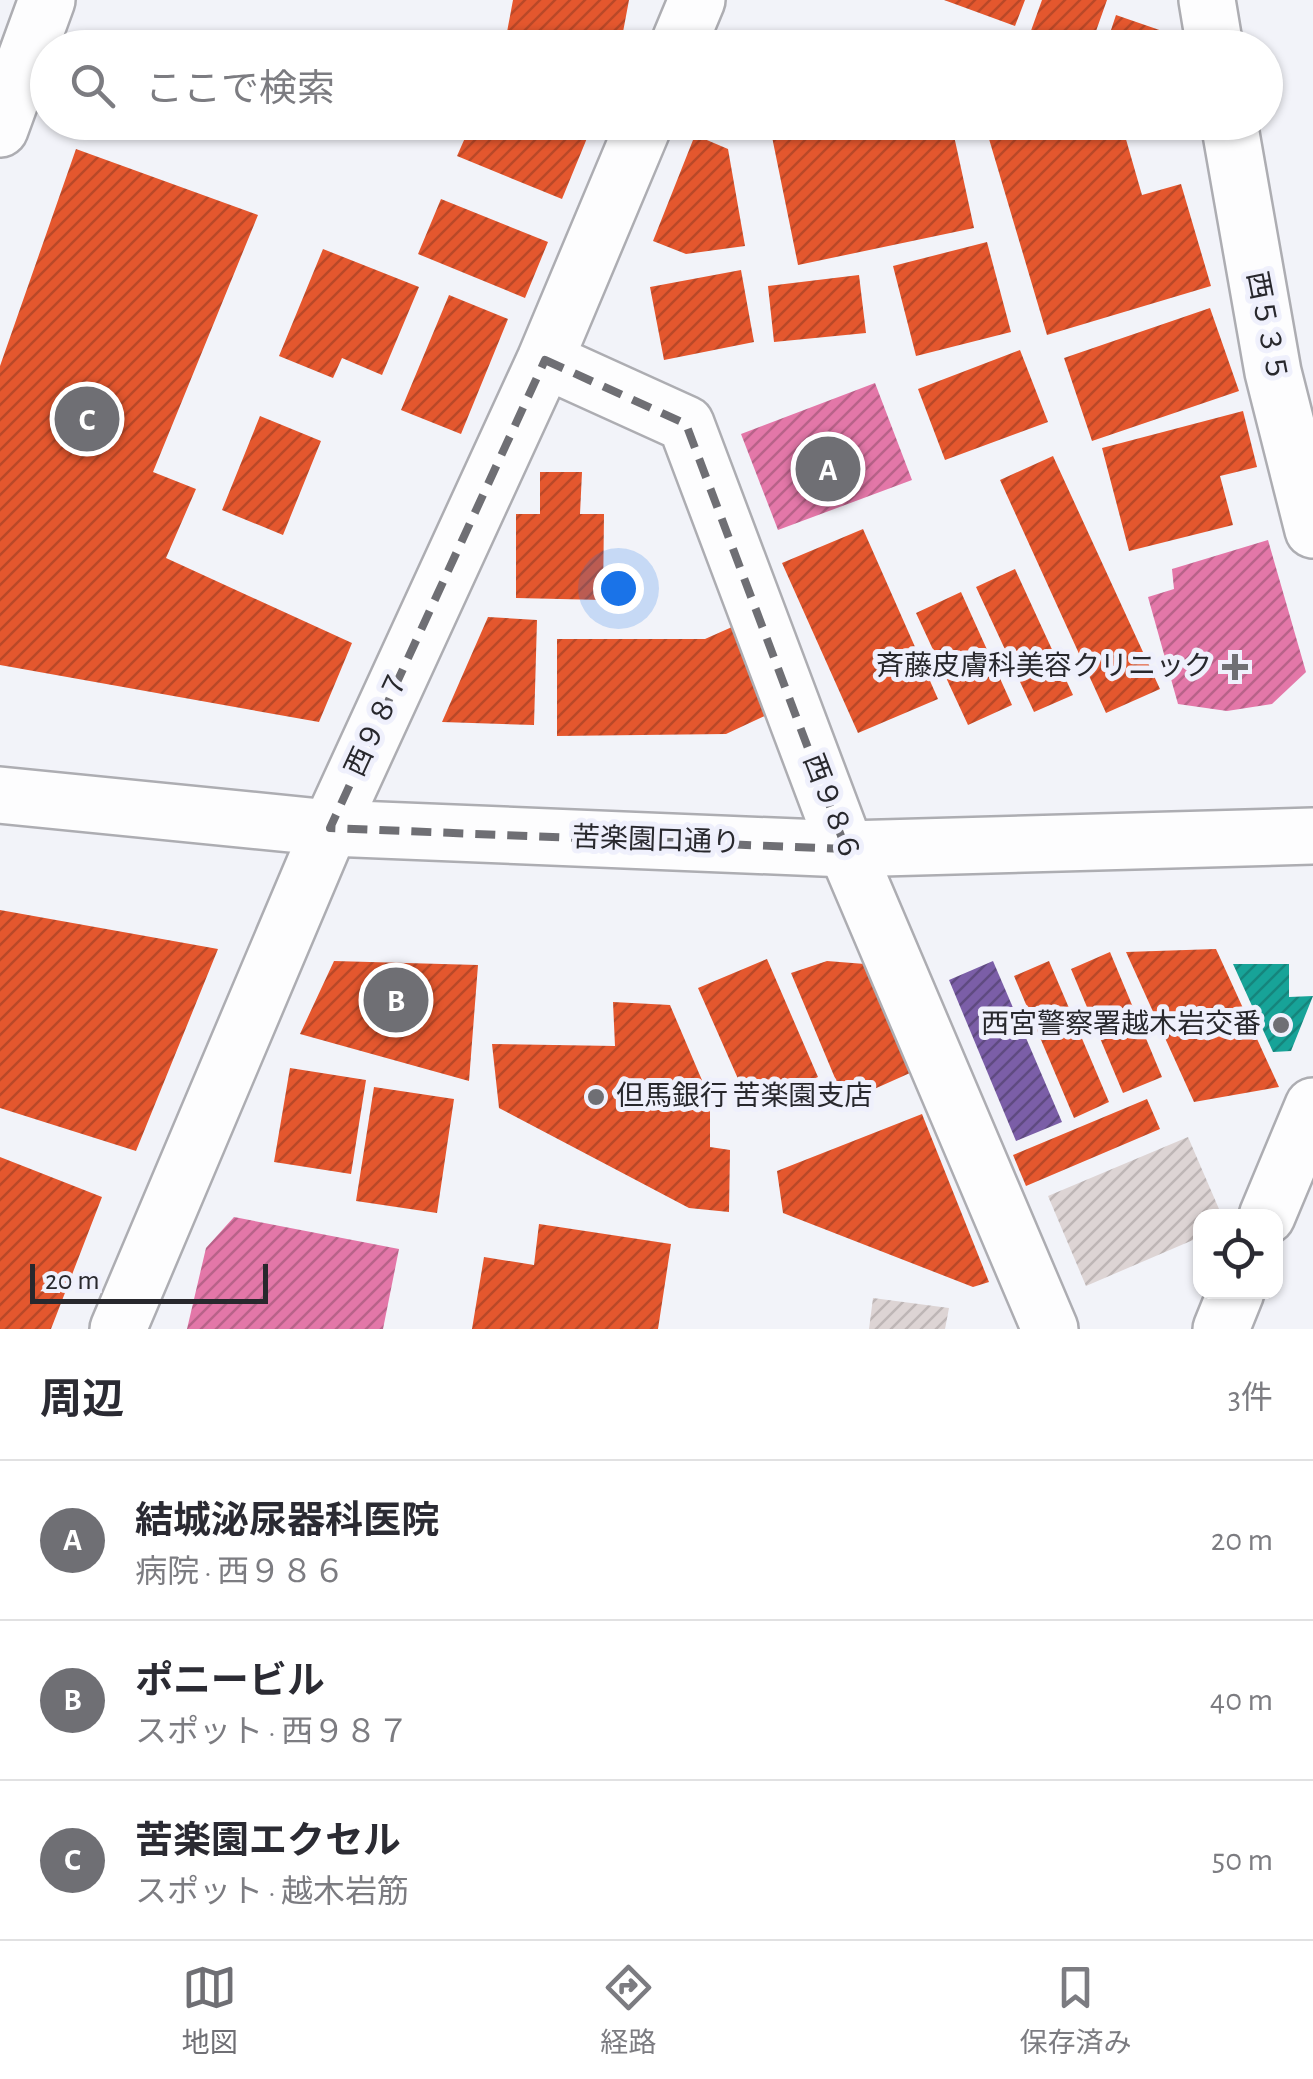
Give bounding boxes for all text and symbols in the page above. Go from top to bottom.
search box [30,30,1283,140]
icon: search [65,58,120,113]
text: ここで検索 [145,71,335,109]
street label: 西５３５ [1242,269,1290,385]
pin: C [54,382,120,456]
pin: A [796,432,860,506]
your location [593,563,644,614]
place label: 斉藤皮膚科美容クリニック [876,651,1212,681]
marker: 斉藤皮膚科美容クリニック [1222,654,1248,680]
street label: 西９８７ [342,667,414,781]
street label: 西９８６ [798,751,864,865]
street label: 苦楽園口通り [572,822,741,858]
pin: B [364,962,428,1038]
place label: 西宮警察署越木岩交番 [981,1009,1261,1039]
marker: 西宮警察署越木岩交番 [1270,1014,1292,1036]
place label: 但馬銀行 苦楽園支店 [616,1081,873,1111]
marker: 但馬銀行 苦楽園支店 [585,1086,607,1108]
map controls [1193,1209,1283,1299]
button: locate [1193,1209,1283,1299]
scale bar [30,1259,268,1304]
text: 20 m [45,1267,100,1295]
text: 周辺 [40,1379,124,1421]
text: 3件 [1228,1382,1273,1414]
text: 結城泌尿器科医院 [135,1503,439,1541]
text: A [63,1524,82,1556]
text: 20 m [1211,1524,1273,1556]
text: 病院 · 西９８６ [135,1556,345,1588]
text: ポニービル [135,1663,325,1701]
text: B [63,1684,82,1716]
text: 40 m [1210,1684,1273,1716]
text: スポット · 西９８７ [135,1716,409,1748]
text: 苦楽園エクセル [135,1823,401,1861]
text: C [64,1844,81,1876]
text: 50 m [1212,1844,1273,1876]
text: スポット · 越木岩筋 [135,1876,409,1908]
tab: 地図 [181,1960,238,2061]
tab: 経路 [600,1960,657,2061]
tab: 保存済み [1019,1960,1132,2061]

